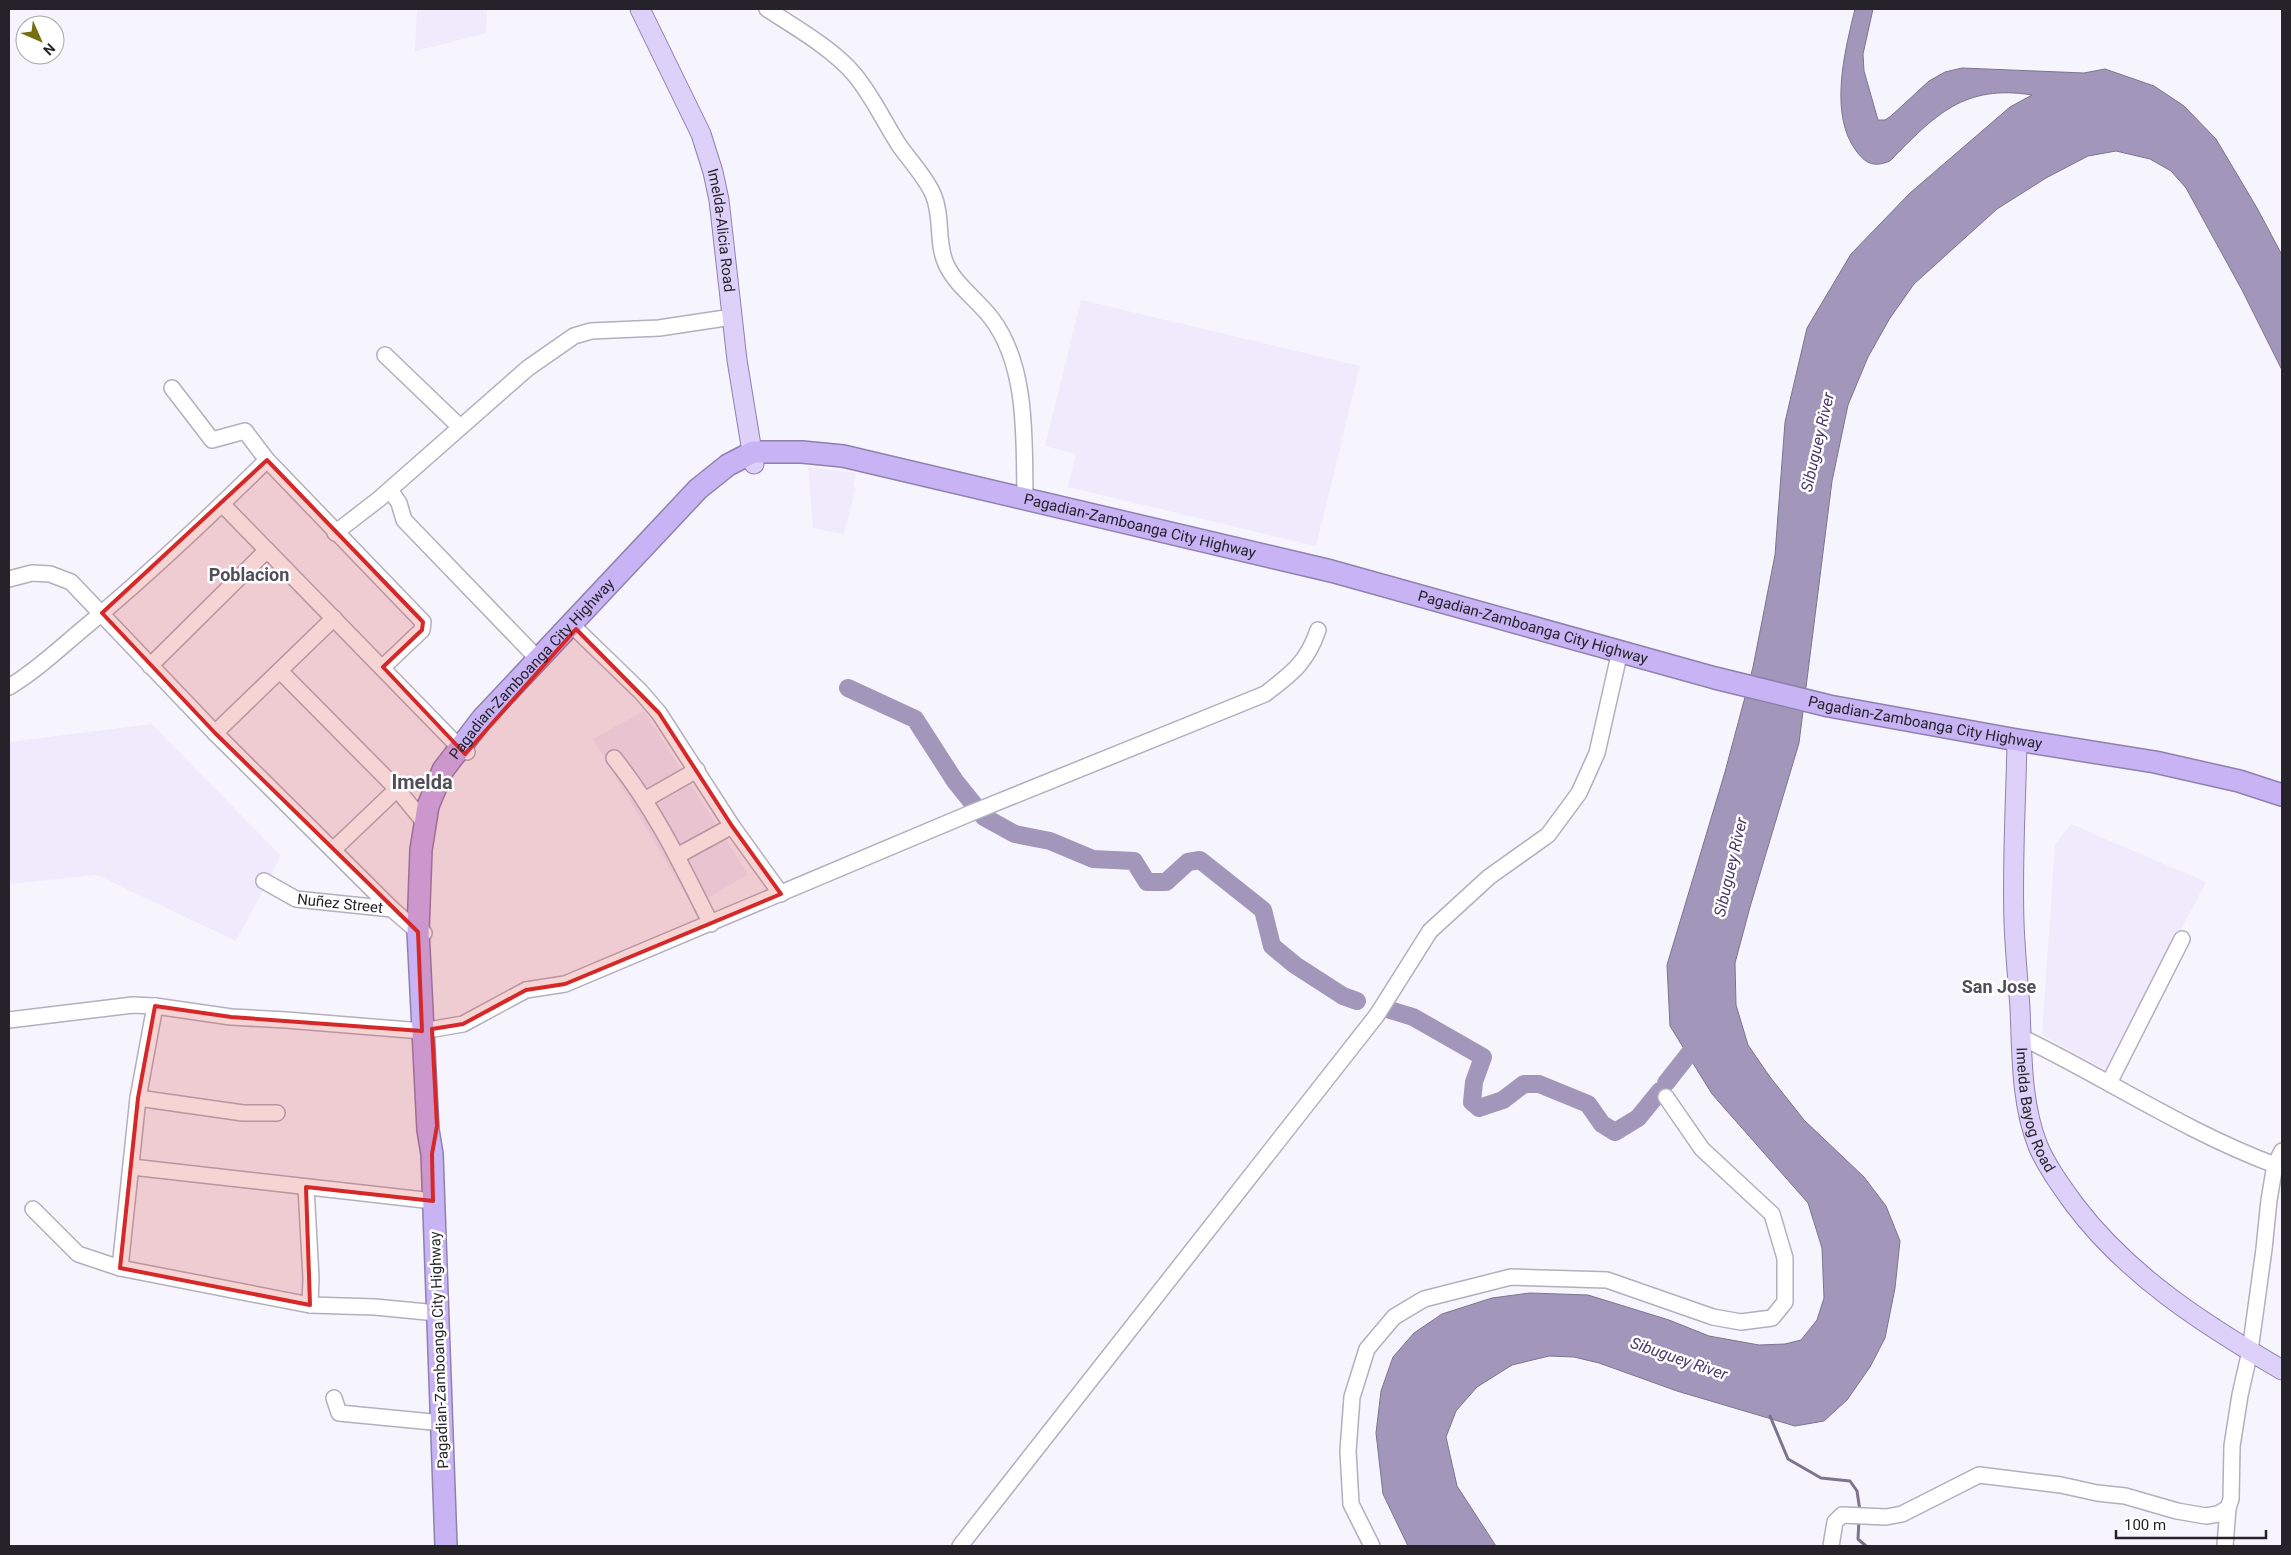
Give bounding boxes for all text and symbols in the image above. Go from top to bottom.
north arrow [15,15,65,65]
text: N [40,40,58,58]
street label: Imelda-Alicia Road [703,166,738,293]
water label: Sibuguey River [1797,390,1838,494]
street label: Pagadian-Zamboanga City Highway [1022,490,1258,562]
district label: Poblacion [209,564,289,585]
street label: Pagadian-Zamboanga City Highway [445,575,618,763]
street label: Pagadian-Zamboanga City Highway [1416,587,1650,668]
street label: Pagadian-Zamboanga City Highway [1806,692,2044,753]
district label: Imelda [391,770,453,794]
water label: Sibuguey River [1710,815,1751,919]
street label: Nuñez Street [296,890,384,917]
district label: San Jose [1962,976,2037,997]
street label: Imelda Bayog Road [2012,1047,2059,1176]
street label: Pagadian-Zamboanga City Highway [426,1231,452,1469]
water label: Sibuguey River [1628,1333,1730,1384]
scale bar [2116,1508,2266,1540]
text: 100 m [2124,1516,2166,1534]

